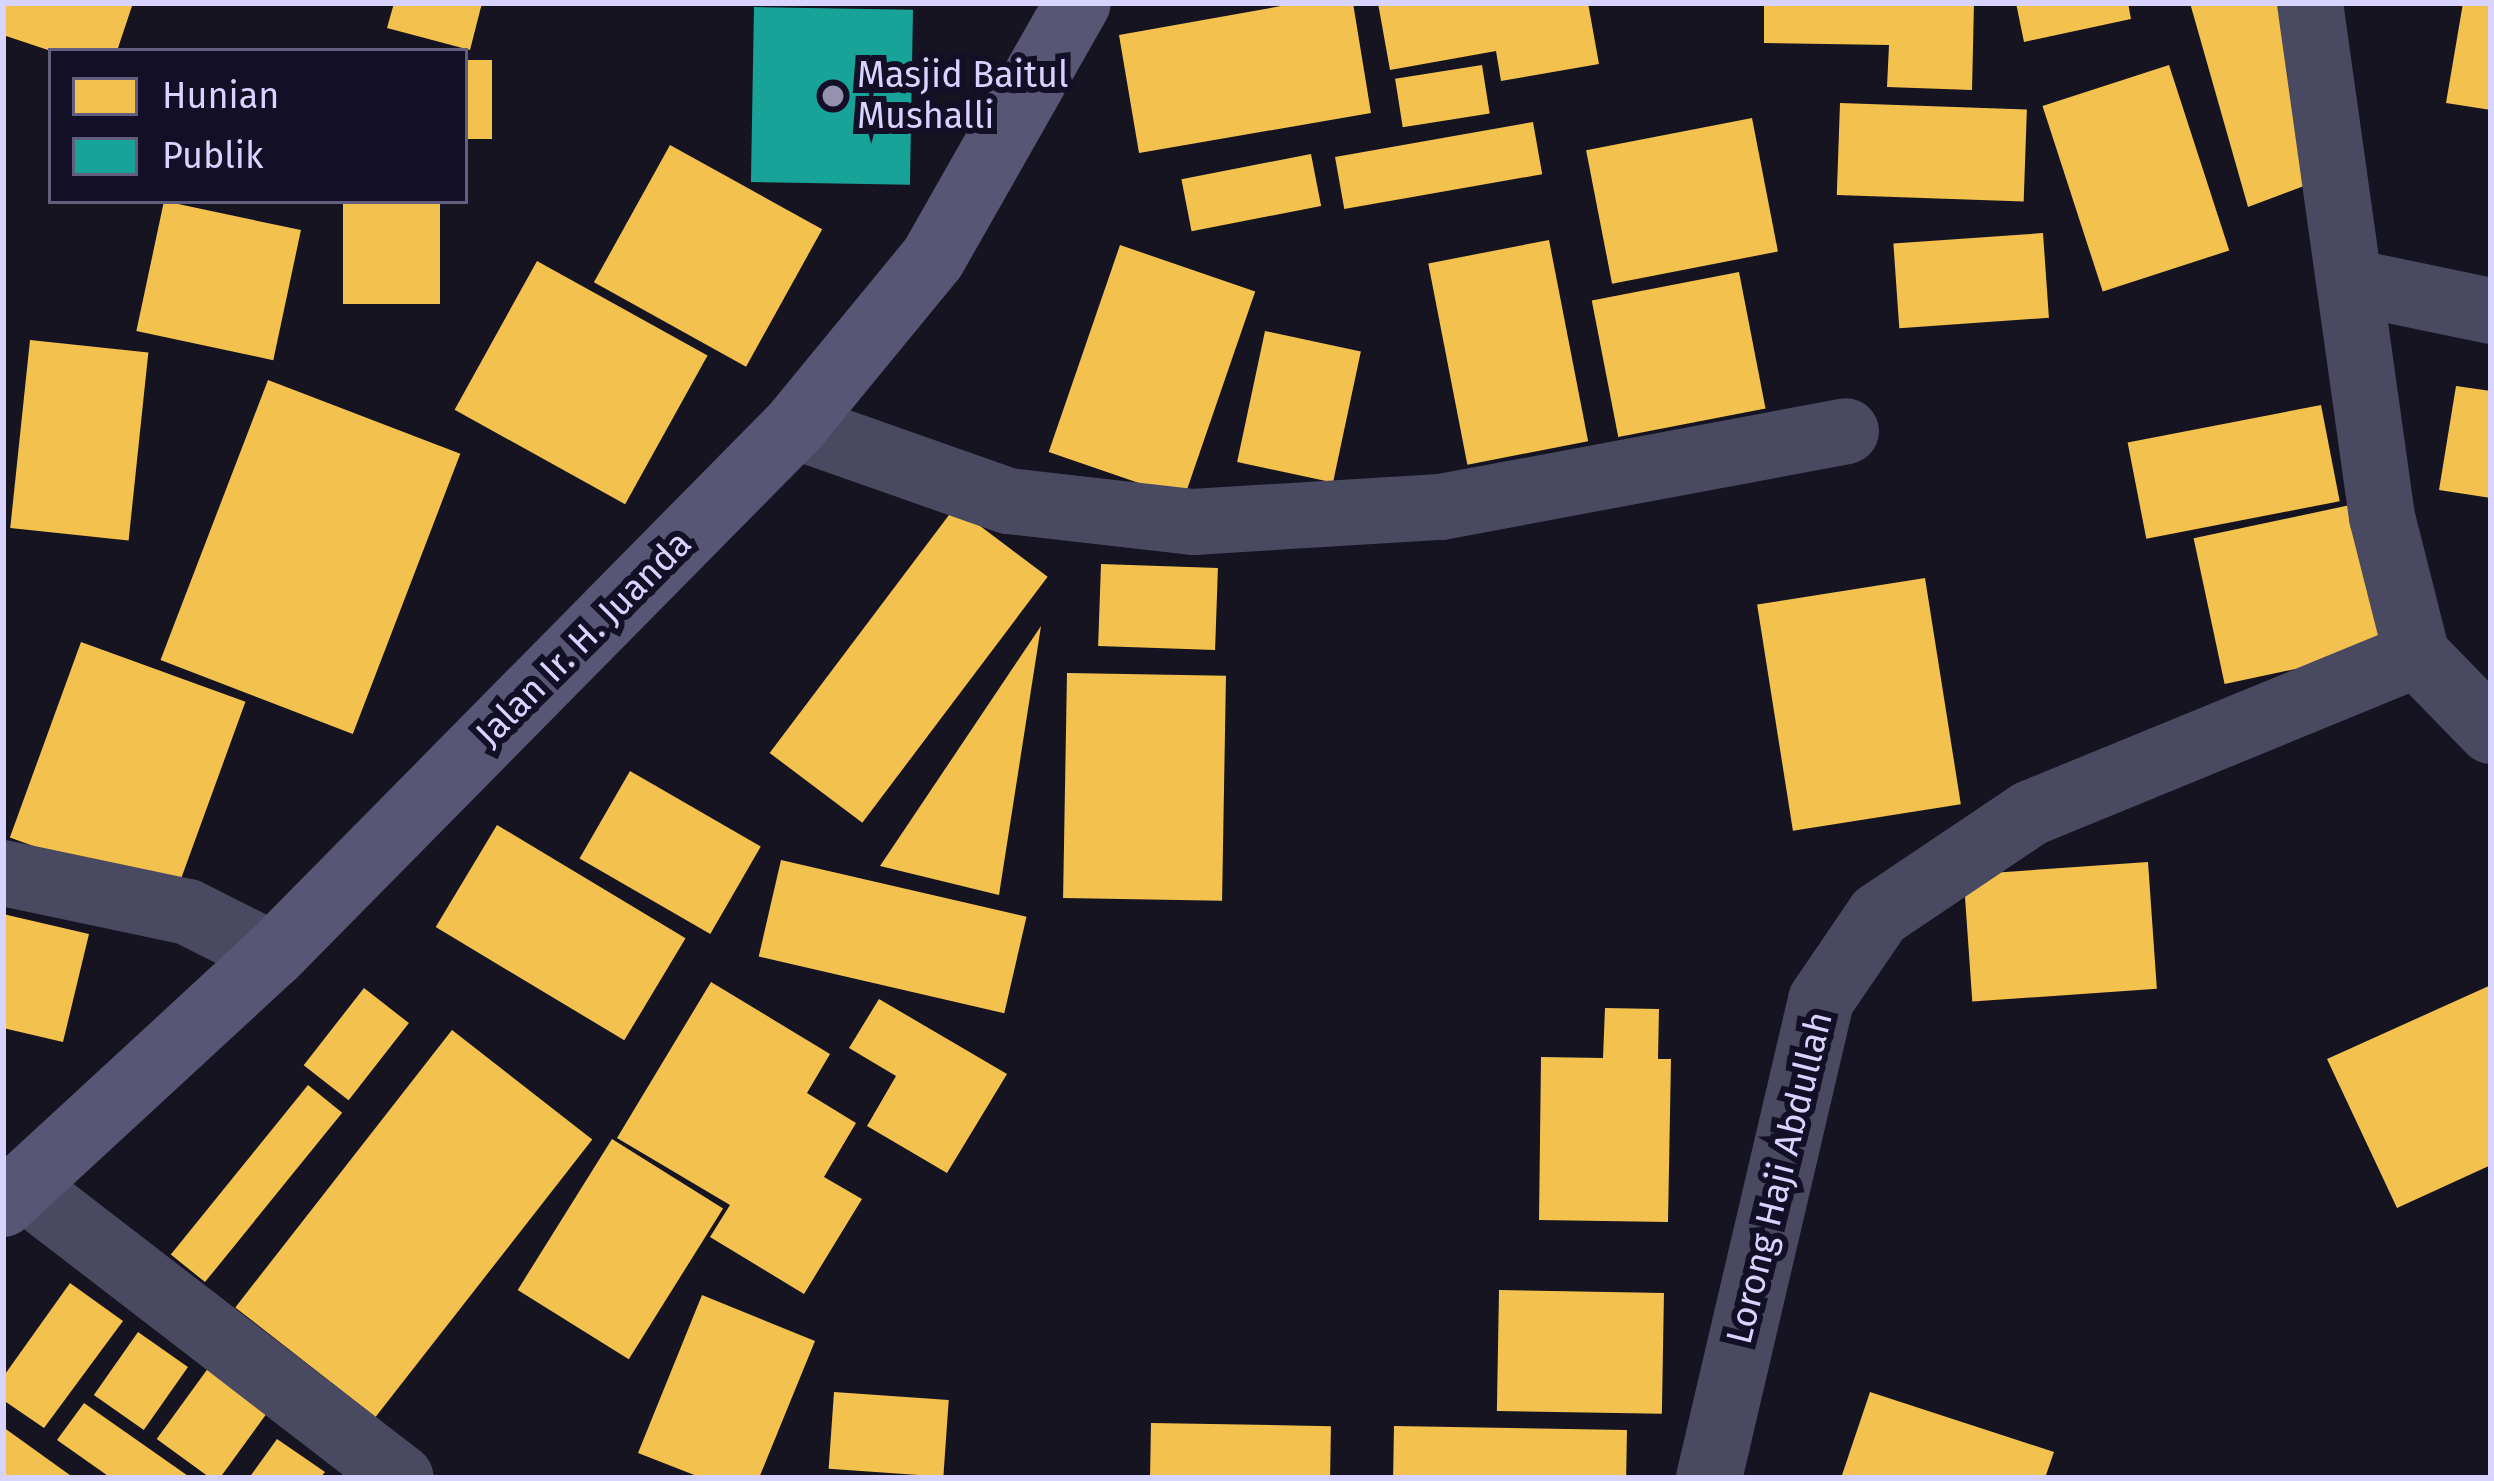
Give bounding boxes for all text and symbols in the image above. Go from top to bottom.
legend [48,48,468,204]
place label: Masjid Baitul Mushalli [857,53,1068,138]
text: Hunian [162,74,279,118]
marker: Masjid Baitul Mushalli [820,83,846,109]
text: Publik [162,134,263,178]
street label: Jalan Ir. H. Juanda [467,522,701,756]
street label: Lorong Haji Abdullah [1718,1007,1842,1349]

